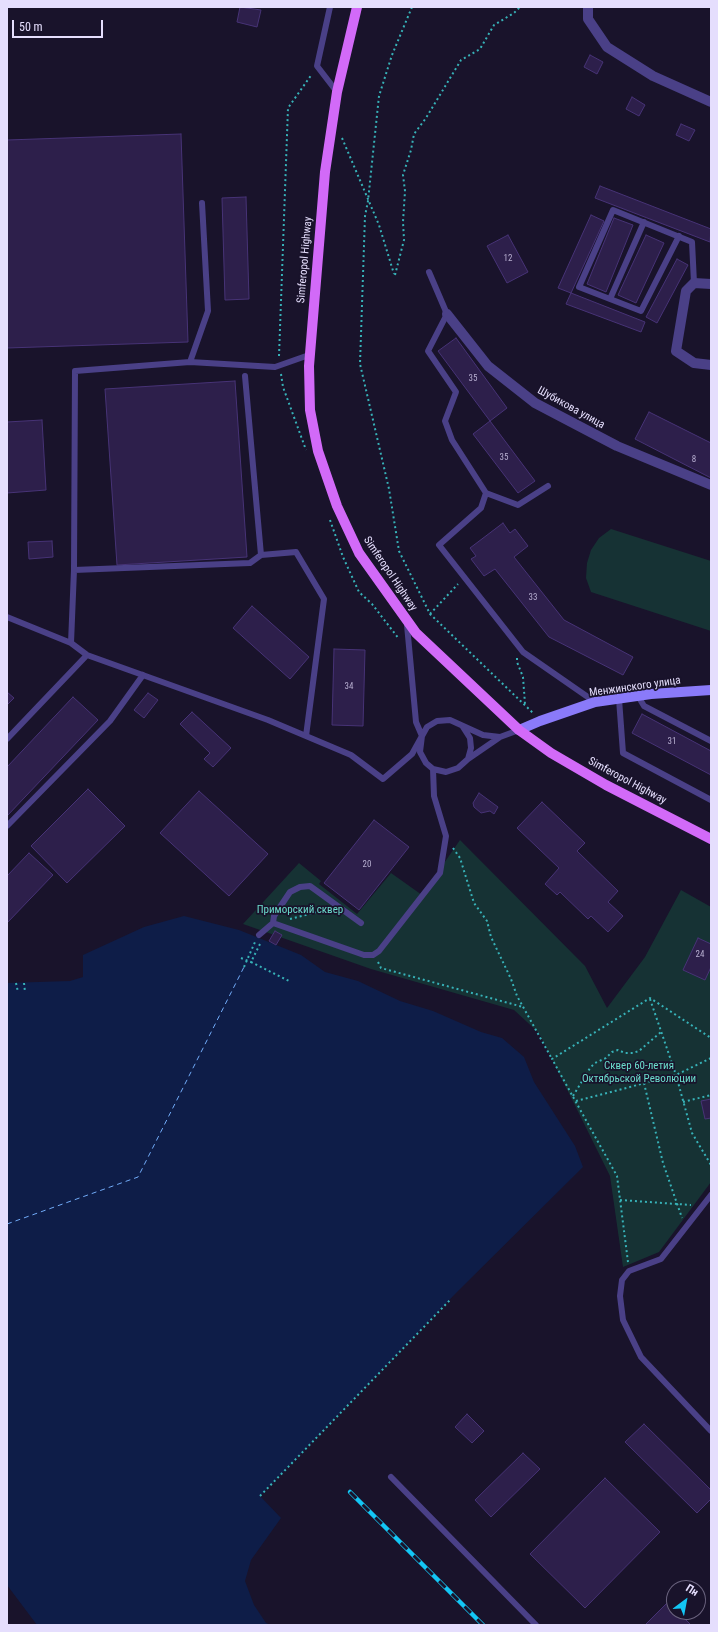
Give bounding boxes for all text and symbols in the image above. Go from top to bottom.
scale bar [14,12,105,38]
text: 50 m [19,20,43,34]
street label: Simferopol Highway [295,216,315,304]
house number: 12 [504,254,512,264]
house number: 35 [469,374,477,384]
street label: Шубикова улица [535,384,607,432]
house number: 35 [500,453,508,463]
house number: 8 [692,455,696,465]
street label: Simferopol Highway [360,534,420,614]
house number: 33 [529,593,537,603]
street label: Менжинского улица [589,674,681,700]
house number: 34 [345,682,353,692]
house number: 31 [668,737,676,747]
street label: Simferopol Highway [586,755,668,807]
house number: 20 [363,860,371,870]
park label: Приморский сквер [257,903,343,917]
house number: 24 [696,950,704,960]
park label: Сквер 60-летия Октябрьской Революции [582,1059,696,1085]
north arrow [666,1580,706,1620]
text: Пн [683,1581,701,1599]

